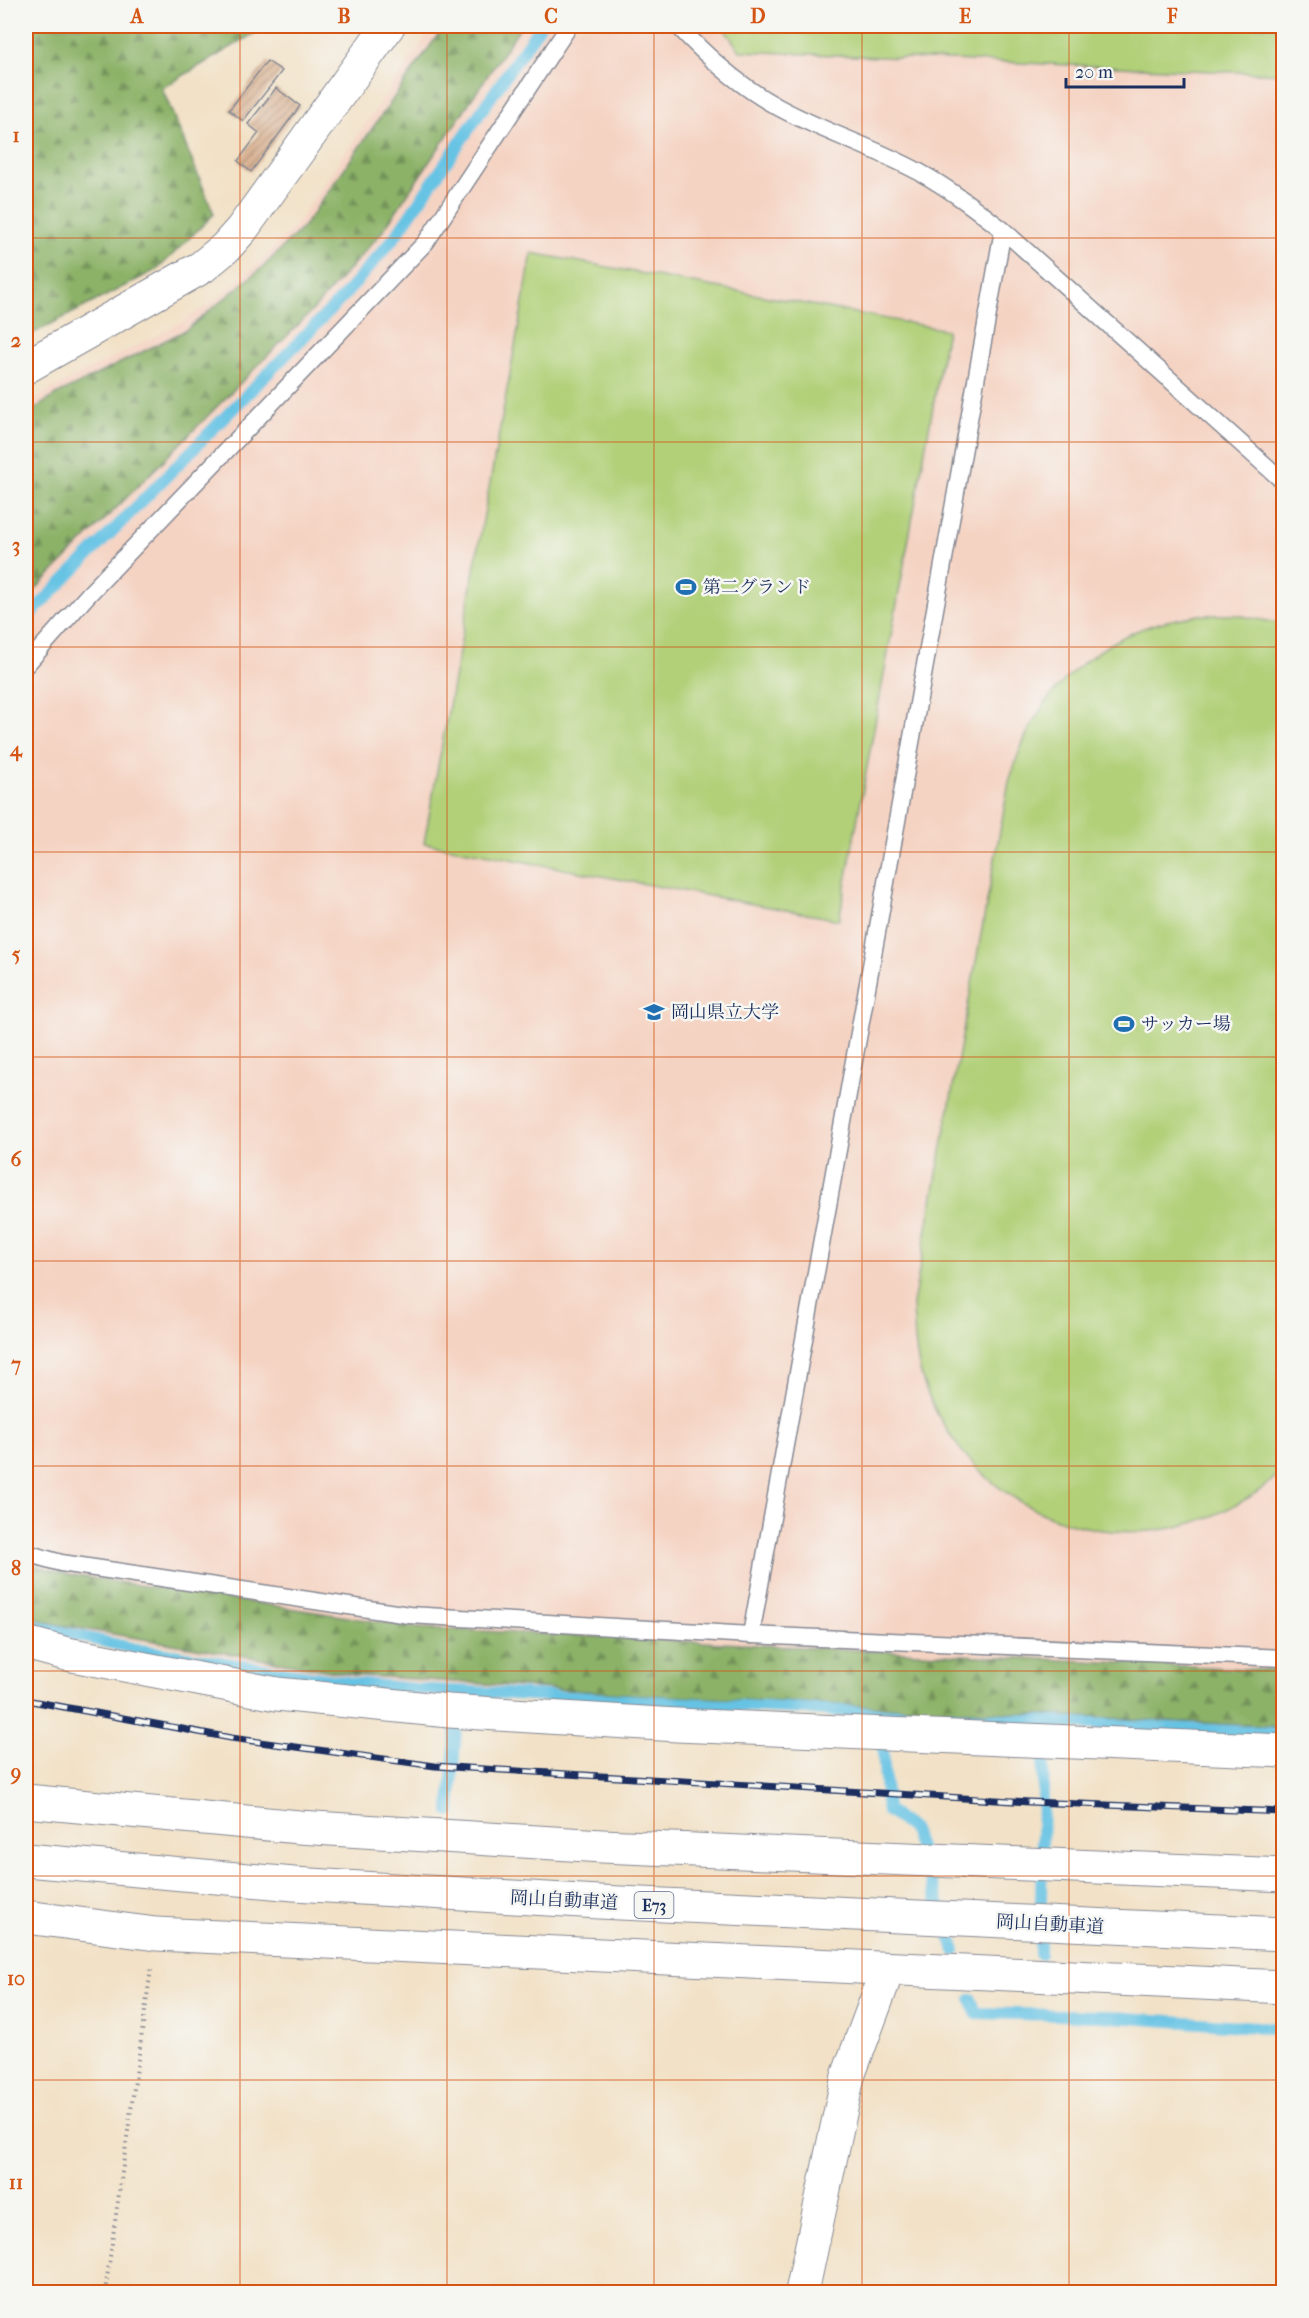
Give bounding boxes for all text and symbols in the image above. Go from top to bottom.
text: A [129,5,145,28]
text: B [337,5,351,28]
text: C [544,5,558,28]
text: D [750,5,766,28]
text: E [959,5,971,28]
text: F [1166,5,1178,28]
scale bar [1066,51,1184,89]
text: 20 m [1075,62,1113,83]
text: 1 [12,124,20,147]
text: 2 [11,329,21,352]
text: 3 [12,534,20,557]
sports icon: 第二グランド [674,575,698,599]
place label: 第二グランド [703,577,811,598]
text: 4 [9,738,23,762]
text: 5 [12,943,21,966]
school or university icon: 岡山県立大学 [642,1000,666,1024]
place label: 岡山県立大学 [671,1002,779,1023]
sports icon: サッカー場 [1112,1012,1136,1036]
place label: サッカー場 [1141,1014,1231,1035]
text: 6 [11,1148,23,1171]
text: 7 [10,1353,21,1376]
text: 8 [11,1557,21,1580]
text: 9 [10,1762,21,1785]
street label: 岡山自動車道 [509,1887,618,1914]
road number: E73 [634,1892,674,1918]
street label: 岡山自動車道 [995,1911,1104,1938]
text: 10 [7,1967,25,1990]
text: 11 [9,2171,23,2194]

